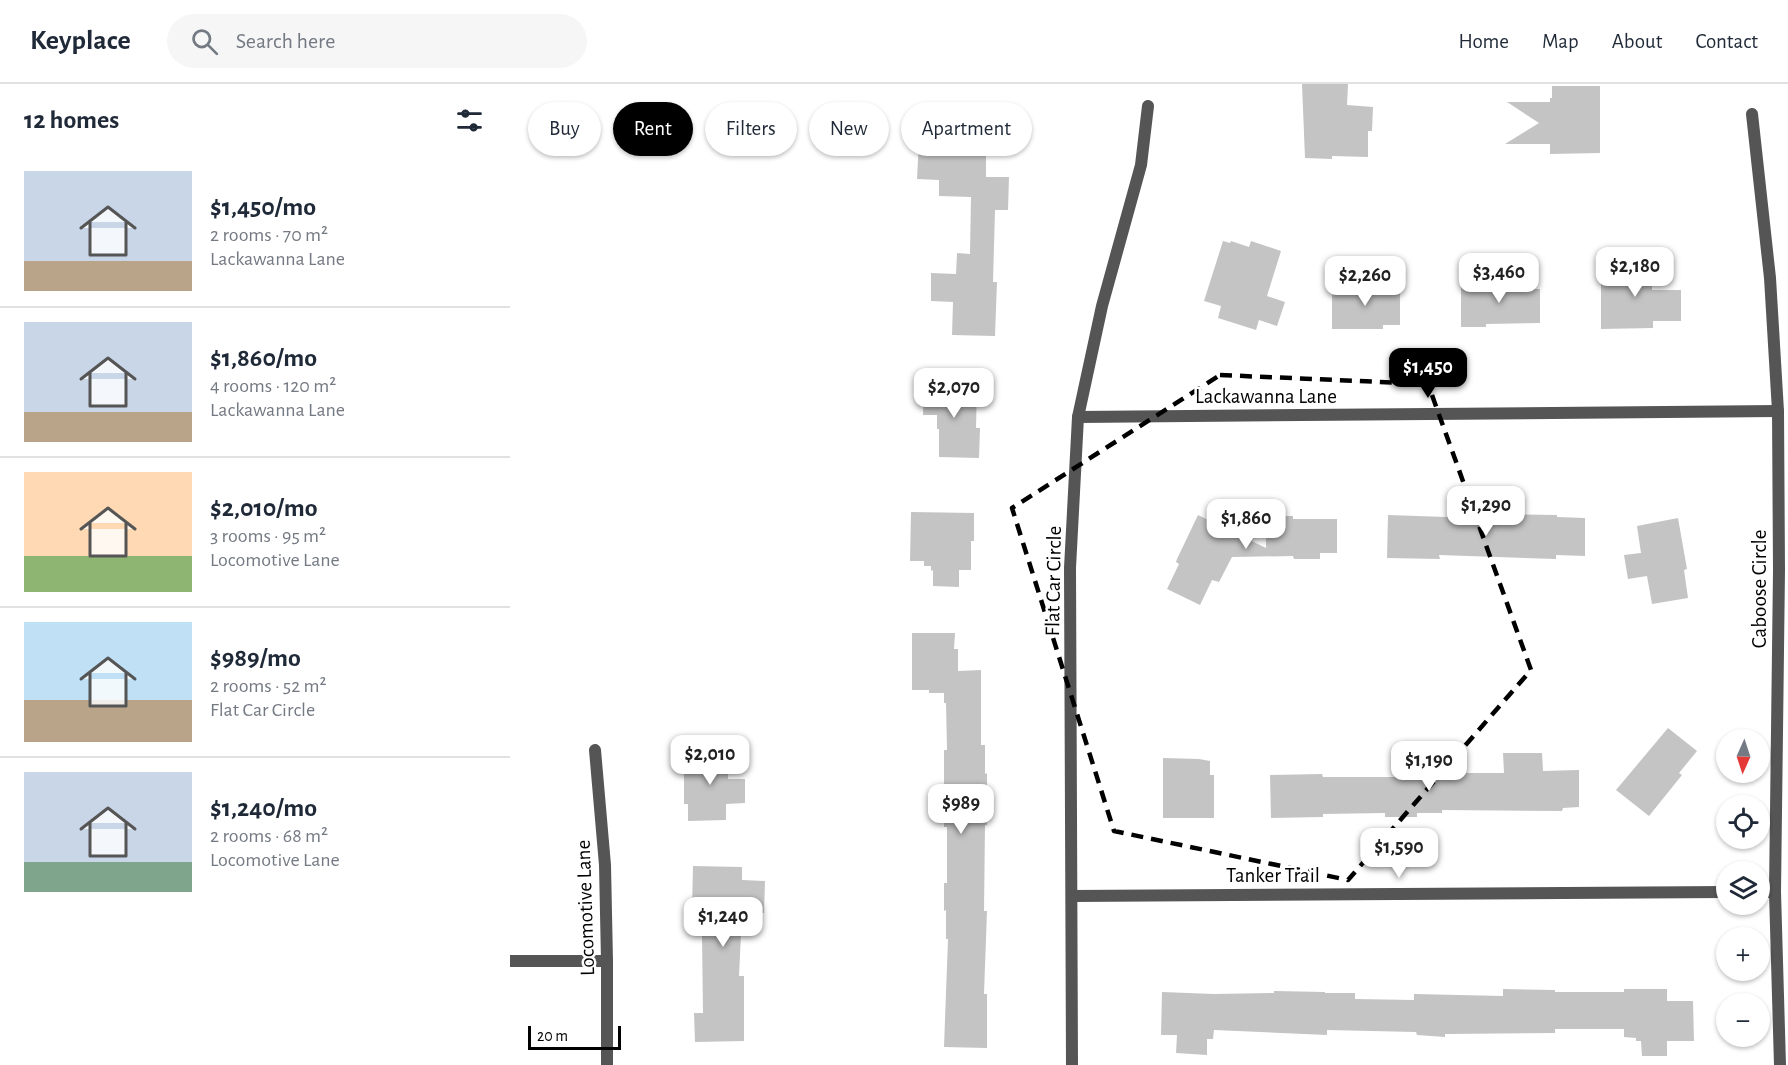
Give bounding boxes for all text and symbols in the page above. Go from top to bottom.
search box [167,14,587,68]
icon: search [188,25,221,58]
text: Keyplace [30,27,131,55]
text: Search here [236,30,335,52]
text: Home [1458,31,1509,52]
text: Map [1542,31,1579,52]
text: About [1612,31,1662,52]
text: Contact [1695,31,1758,52]
chip: Buy [528,102,601,156]
chip: Rent [613,102,693,156]
chip: Filters [705,102,797,156]
chip: New [809,102,889,156]
chip: Apartment [901,102,1032,156]
icon: filters [453,104,486,137]
text: 12 homes [24,107,119,133]
text: $1,450/mo [210,194,316,220]
icon: home [72,195,144,267]
text: 2 rooms · 70 m² [210,225,328,245]
pin: $2,180 [1586,247,1684,298]
text: Lackawanna Lane [210,249,345,269]
pin: $3,460 [1450,253,1548,304]
pin: $2,260 [1316,256,1414,307]
text: $2,180 [1610,256,1660,276]
text: $3,460 [1473,262,1525,282]
text: $2,260 [1339,265,1391,285]
text: $1,860/mo [210,345,317,371]
icon: home [72,346,144,418]
pin: $1,450 [1379,348,1477,399]
text: $1,450 [1403,357,1453,377]
pin: $2,070 [905,368,1003,419]
text: 4 rooms · 120 m² [210,376,336,396]
text: $2,070 [928,377,980,397]
street label: Lackawanna Lane [1195,386,1337,407]
text: Lackawanna Lane [210,400,345,420]
pin: $1,290 [1437,486,1535,537]
text: $2,010/mo [210,495,318,521]
text: $1,290 [1461,495,1511,515]
icon: home [72,496,144,568]
pin: $1,860 [1197,499,1295,550]
text: $1,860 [1221,508,1271,528]
text: 3 rooms · 95 m² [210,526,326,546]
street label: Flat Car Circle [1042,526,1065,636]
street label: Caboose Circle [1749,530,1770,648]
text: Locomotive Lane [210,550,340,570]
text: $989/mo [210,645,301,671]
icon: home [72,646,144,718]
text: 2 rooms · 52 m² [210,676,327,696]
text: Flat Car Circle [210,700,315,720]
north arrow [1716,729,1770,783]
map controls [1716,729,1770,1047]
pin: $2,010 [661,735,759,786]
pin: $1,190 [1380,741,1478,792]
text: $2,010 [684,744,736,764]
text: $1,190 [1405,750,1453,770]
pin: $989 [925,784,997,835]
text: $989 [942,793,980,813]
text: $1,240/mo [210,795,317,821]
button: locate [1716,795,1770,849]
icon: home [72,796,144,868]
text: 2 rooms · 68 m² [210,826,328,846]
pin: $1,590 [1350,828,1448,879]
text: $1,590 [1374,837,1424,857]
street label: Locomotive Lane [573,840,598,976]
text: Locomotive Lane [210,850,340,870]
button: layers [1716,861,1770,915]
street label: Tanker Trail [1226,865,1320,886]
pin: $1,240 [674,897,772,948]
text: $1,240 [698,906,748,926]
button: + [1716,927,1770,981]
button: − [1716,993,1770,1047]
scale bar [528,1023,621,1050]
text: 20 m [537,1028,568,1044]

